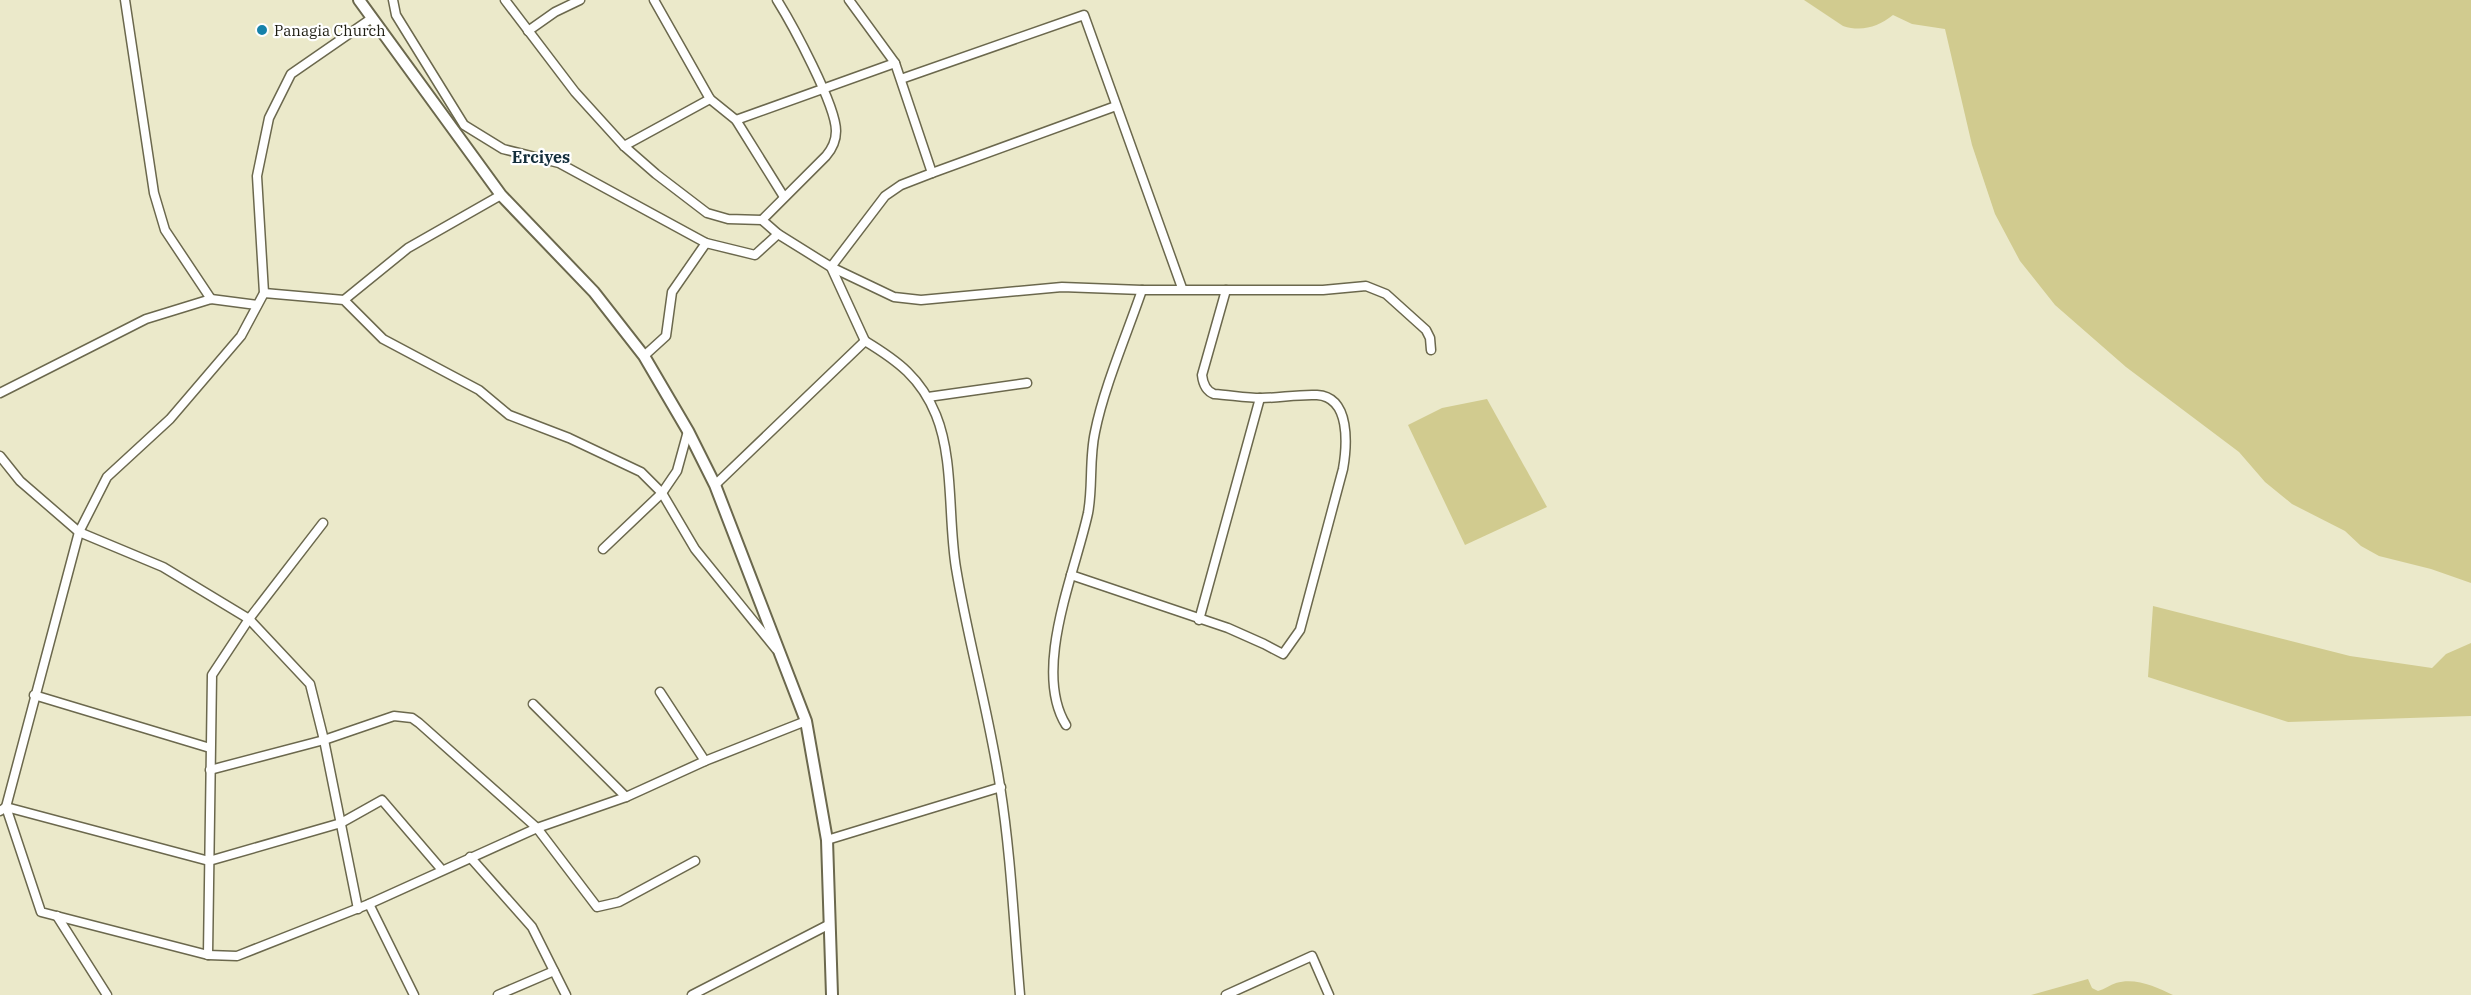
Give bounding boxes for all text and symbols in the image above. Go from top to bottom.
place label: Panagia Church [274,21,386,40]
marker: Panagia Church [255,23,269,37]
district label: Erciyes [512,147,570,167]

